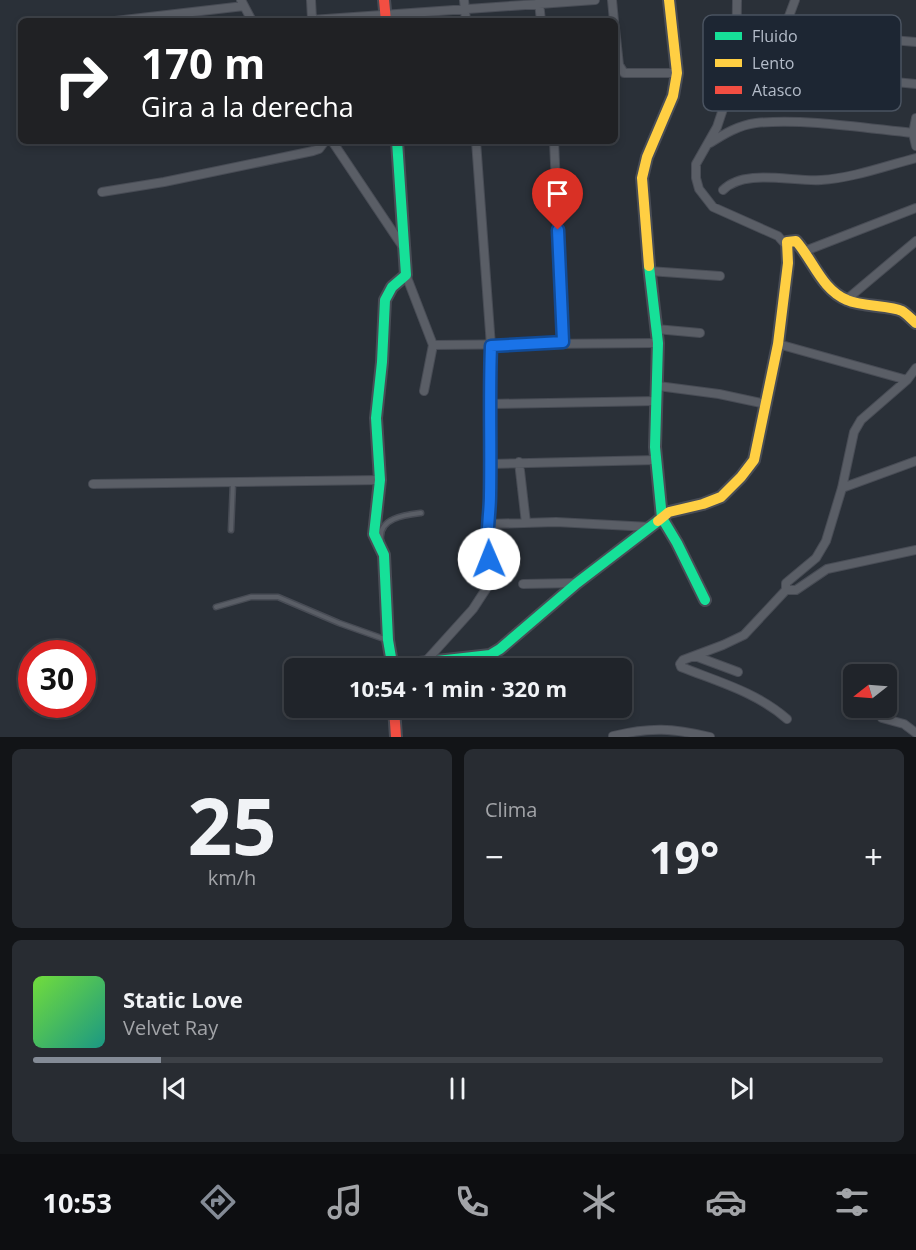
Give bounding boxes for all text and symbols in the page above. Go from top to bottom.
legend [703,15,901,111]
text: Fluido [752,25,798,47]
text: 170 m [141,34,265,91]
icon: right [42,42,120,120]
text: Lento [752,52,794,74]
text: Atasco [752,79,802,101]
text: Gira a la derecha [141,88,354,125]
pin [532,168,583,230]
icon: arrive [541,177,574,210]
position arrow [457,527,521,591]
speed limit sign: 30 [18,640,96,718]
north arrow [843,664,897,718]
map controls [843,664,897,718]
text: 10:54 · 1 min · 320 m [349,673,567,703]
text: 25 [187,772,277,878]
text: Clima [485,796,537,823]
text: 19° [649,826,719,887]
text: − [485,834,504,879]
text: + [864,834,883,879]
text: km/h [208,864,256,891]
text: Static Love [123,984,243,1014]
text: Velvet Ray [123,1014,218,1041]
icon: previous [158,1072,191,1105]
icon: pause [441,1072,474,1105]
icon: next [725,1072,758,1105]
icon: directions [197,1181,239,1223]
icon: music [324,1181,366,1223]
icon: phone [451,1181,493,1223]
icon: climate [578,1181,620,1223]
icon: car [705,1181,747,1223]
icon: filters [831,1181,873,1223]
text: 10:53 [42,1184,112,1221]

